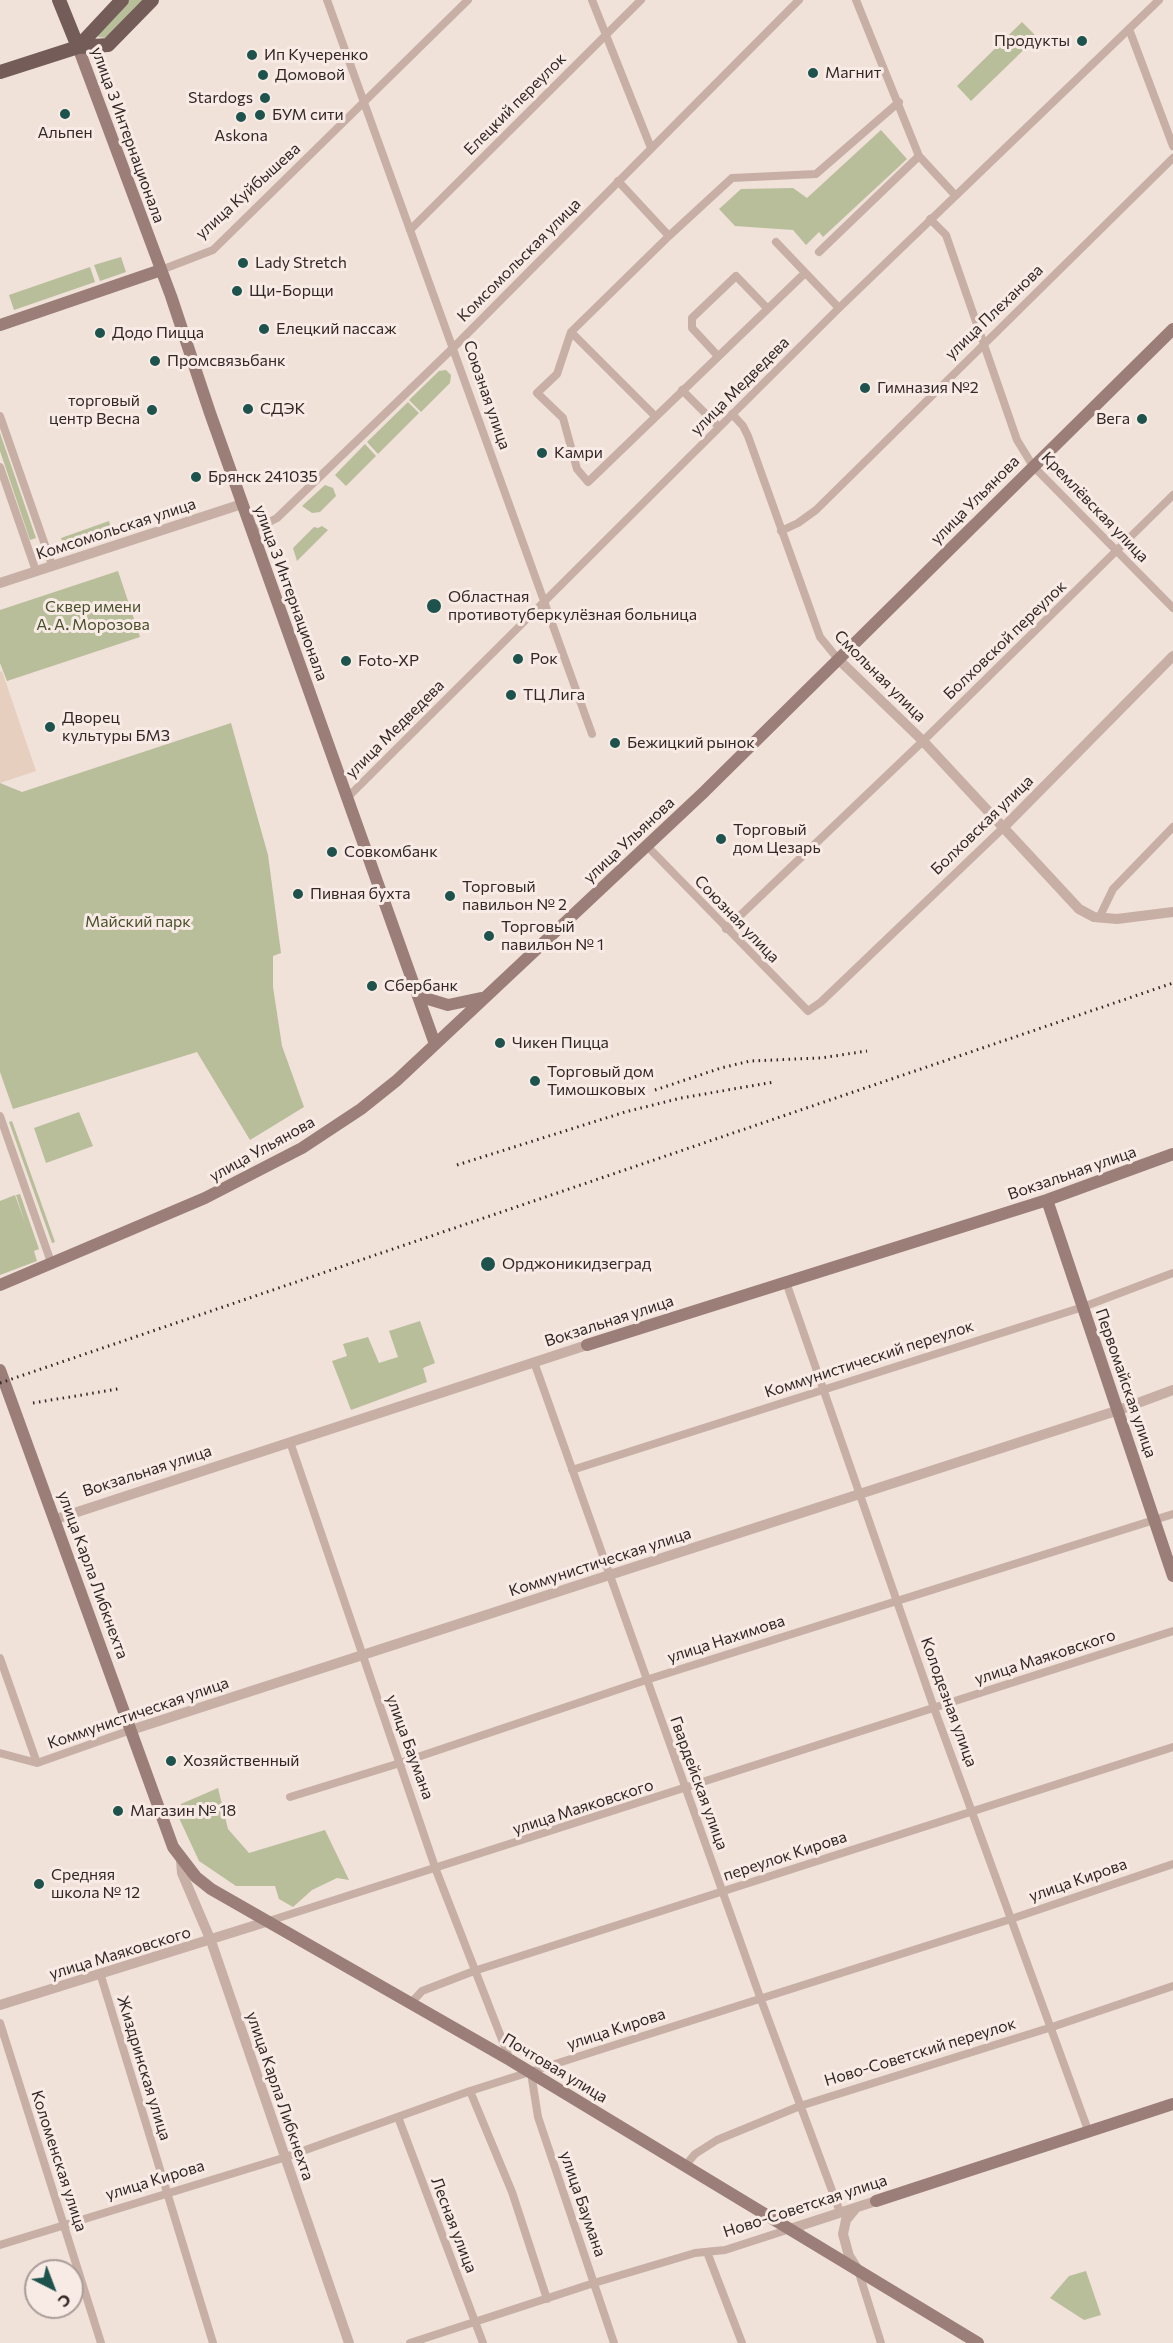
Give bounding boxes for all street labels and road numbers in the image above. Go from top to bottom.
street label: улица 3 Интернационала [87,44,169,226]
street label: Елецкий переулок [460,49,570,159]
street label: улица Куйбышева [192,139,304,243]
street label: Комсомольская улица [453,194,585,326]
street label: улица Плеханова [941,260,1047,364]
street label: улица Медведева [687,333,793,439]
street label: Союзная улица [459,338,515,452]
street label: Кремлёвская улица [1037,448,1153,566]
street label: улица Ульянова [927,452,1023,548]
street label: Комсомольская улица [34,494,198,564]
street label: улица 3 Интернационала [250,502,332,684]
street label: Болховской переулок [940,576,1070,704]
street label: Смольная улица [830,626,930,726]
street label: улица Медведева [342,676,448,782]
street label: Болховская улица [927,771,1037,879]
street label: улица Ульянова [580,793,678,887]
street label: Союзная улица [690,871,784,967]
street label: улица Ульянова [206,1112,318,1186]
street label: Вокзальная улица [1005,1142,1139,1204]
street label: Вокзальная улица [542,1291,676,1351]
street label: Первомайская улица [1091,1306,1161,1460]
street label: Коммунистический переулок [762,1316,976,1402]
street label: Вокзальная улица [80,1441,214,1501]
street label: улица Карла Либкнехта [54,1488,132,1662]
street label: Коммунистическая улица [506,1523,694,1601]
street label: улица Нахимова [665,1611,787,1667]
street label: улица Маяковского [972,1625,1118,1689]
street label: Колодезная улица [917,1635,981,1769]
street label: Коммунистическая улица [45,1673,231,1753]
street label: улица Баумана [382,1692,438,1802]
street label: Гвардейская улица [666,1714,732,1852]
street label: улица Маяковского [510,1775,656,1839]
street label: переулок Кирова [721,1827,849,1885]
street label: улица Кирова [1026,1854,1130,1906]
street label: улица Маяковского [47,1922,193,1984]
street label: Жиздринская улица [113,1993,175,2143]
street label: улица Кирова [564,2004,668,2054]
street label: улица Карла Либкнехта [242,2009,318,2183]
street label: Ново-Советский переулок [822,2014,1018,2090]
street label: Почтовая улица [499,2029,611,2107]
street label: Коломенская улица [27,2088,91,2234]
street label: улица Баумана [556,2149,610,2259]
street label: улица Кирова [103,2156,207,2204]
street label: Ново-Советская улица [721,2170,889,2242]
street label: Лесная улица [427,2174,481,2276]

